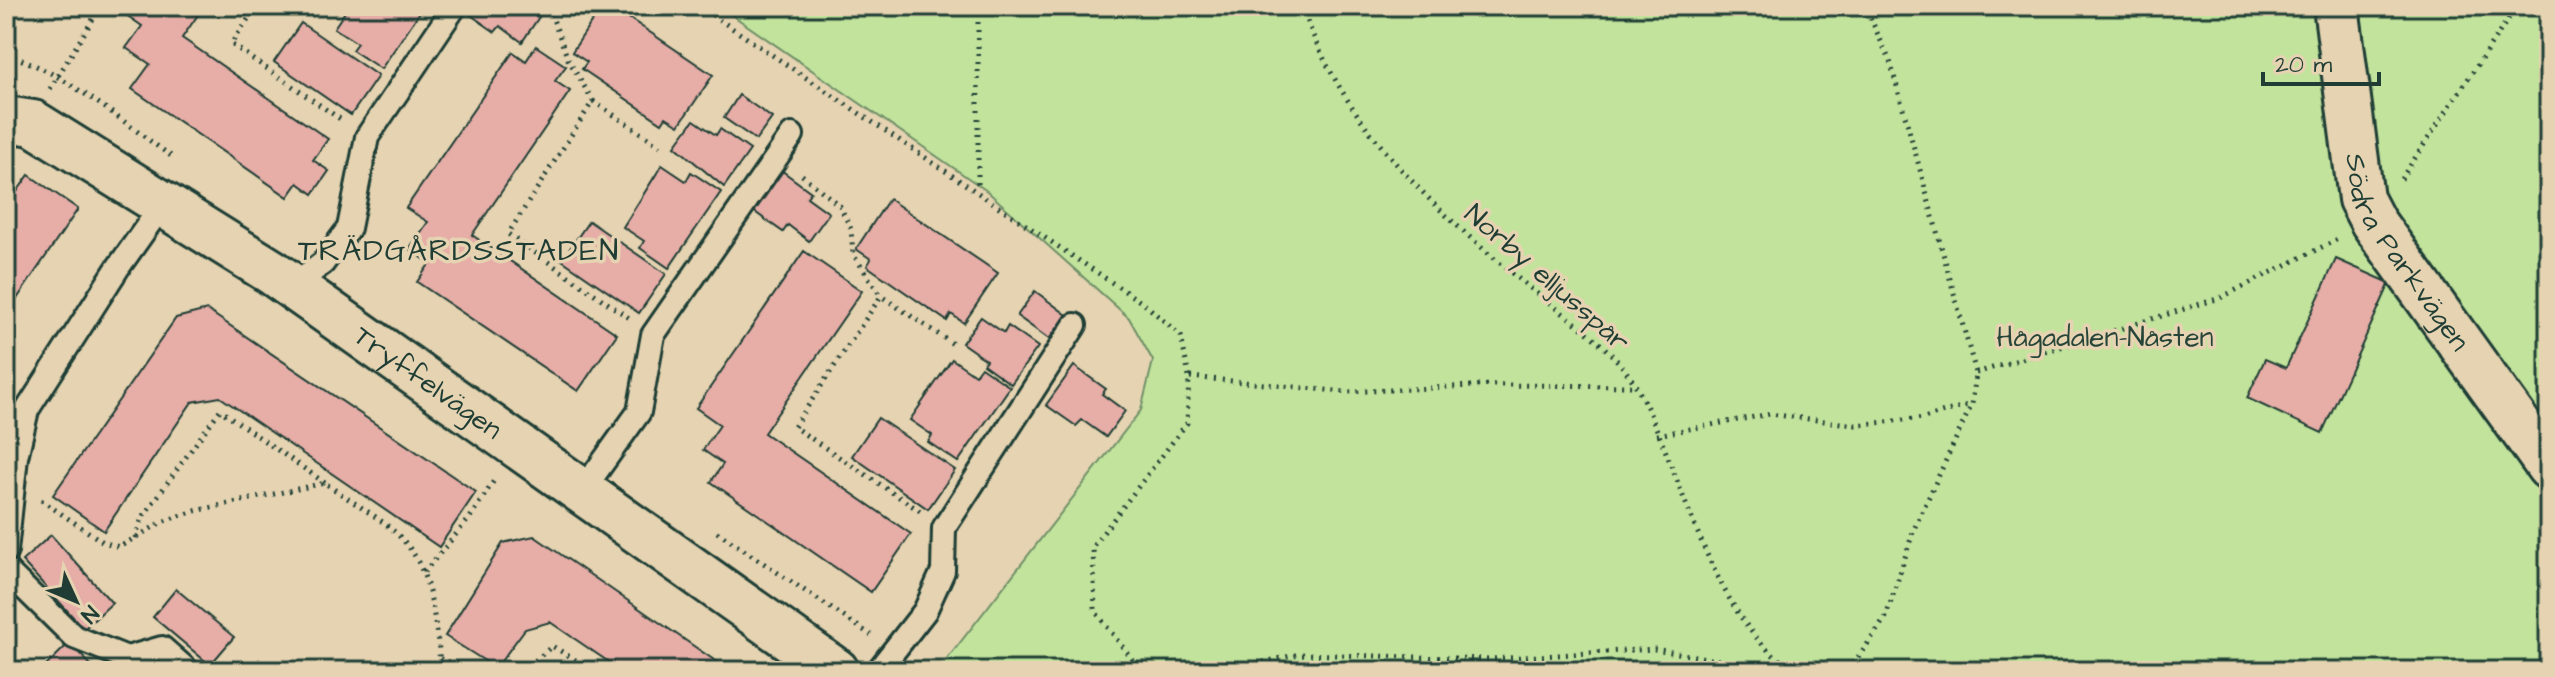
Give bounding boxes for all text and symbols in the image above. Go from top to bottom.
scale bar [2263,36,2379,86]
text: 20 m [2275,48,2332,82]
street label: Södra Parkvägen [2336,151,2479,359]
street label: Norby elljusspår [1455,195,1638,362]
district label: TRÄDGÅRDSSTADEN [298,230,620,272]
street label: Tryffelvägen [346,316,510,448]
park label: Hågadalen-Nåsten [1996,318,2214,358]
north arrow [36,561,116,641]
text: N [73,598,105,630]

